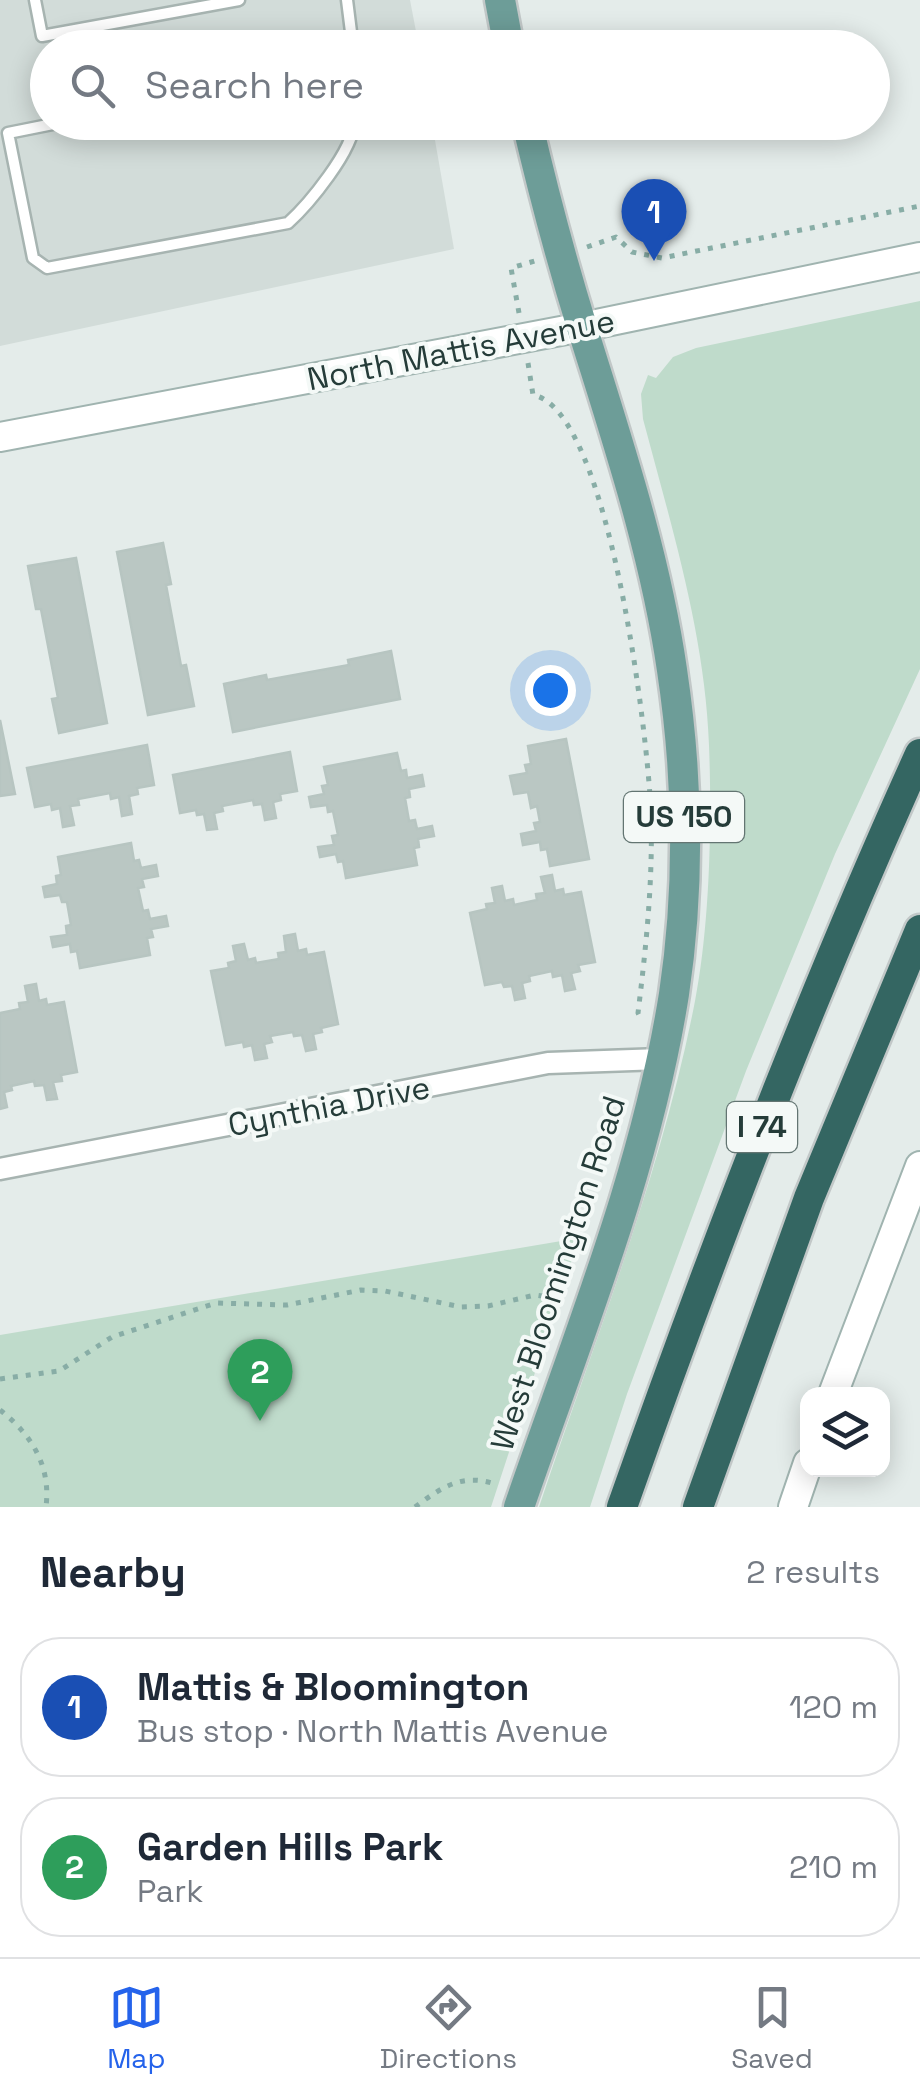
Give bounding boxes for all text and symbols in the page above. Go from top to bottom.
search box [30,30,890,140]
icon: search [65,58,120,113]
text: Search here [145,61,364,109]
pin: 1 [622,178,686,261]
street label: North Mattis Avenue [304,301,618,399]
your location [525,665,576,716]
road number: US 150 [624,792,744,842]
street label: Cynthia Drive [225,1067,433,1145]
street label: West Bloomington Road [482,1091,634,1455]
road number: I 74 [727,1102,797,1152]
pin: 2 [228,1338,292,1421]
map controls [800,1387,890,1477]
button: layers [800,1387,890,1477]
text: Nearby [40,1546,186,1599]
text: 2 results [746,1552,880,1592]
text: Mattis & Bloomington [137,1663,529,1711]
text: 1 [67,1687,82,1727]
text: 120 m [789,1687,878,1727]
text: Bus stop · North Mattis Avenue [137,1711,609,1751]
text: Garden Hills Park [137,1823,444,1871]
text: 2 [65,1847,84,1887]
text: 210 m [789,1847,878,1887]
text: Park [137,1871,204,1911]
tab: Map [107,1980,165,2076]
tab: Directions [380,1980,517,2076]
tab: Saved [731,1980,813,2076]

